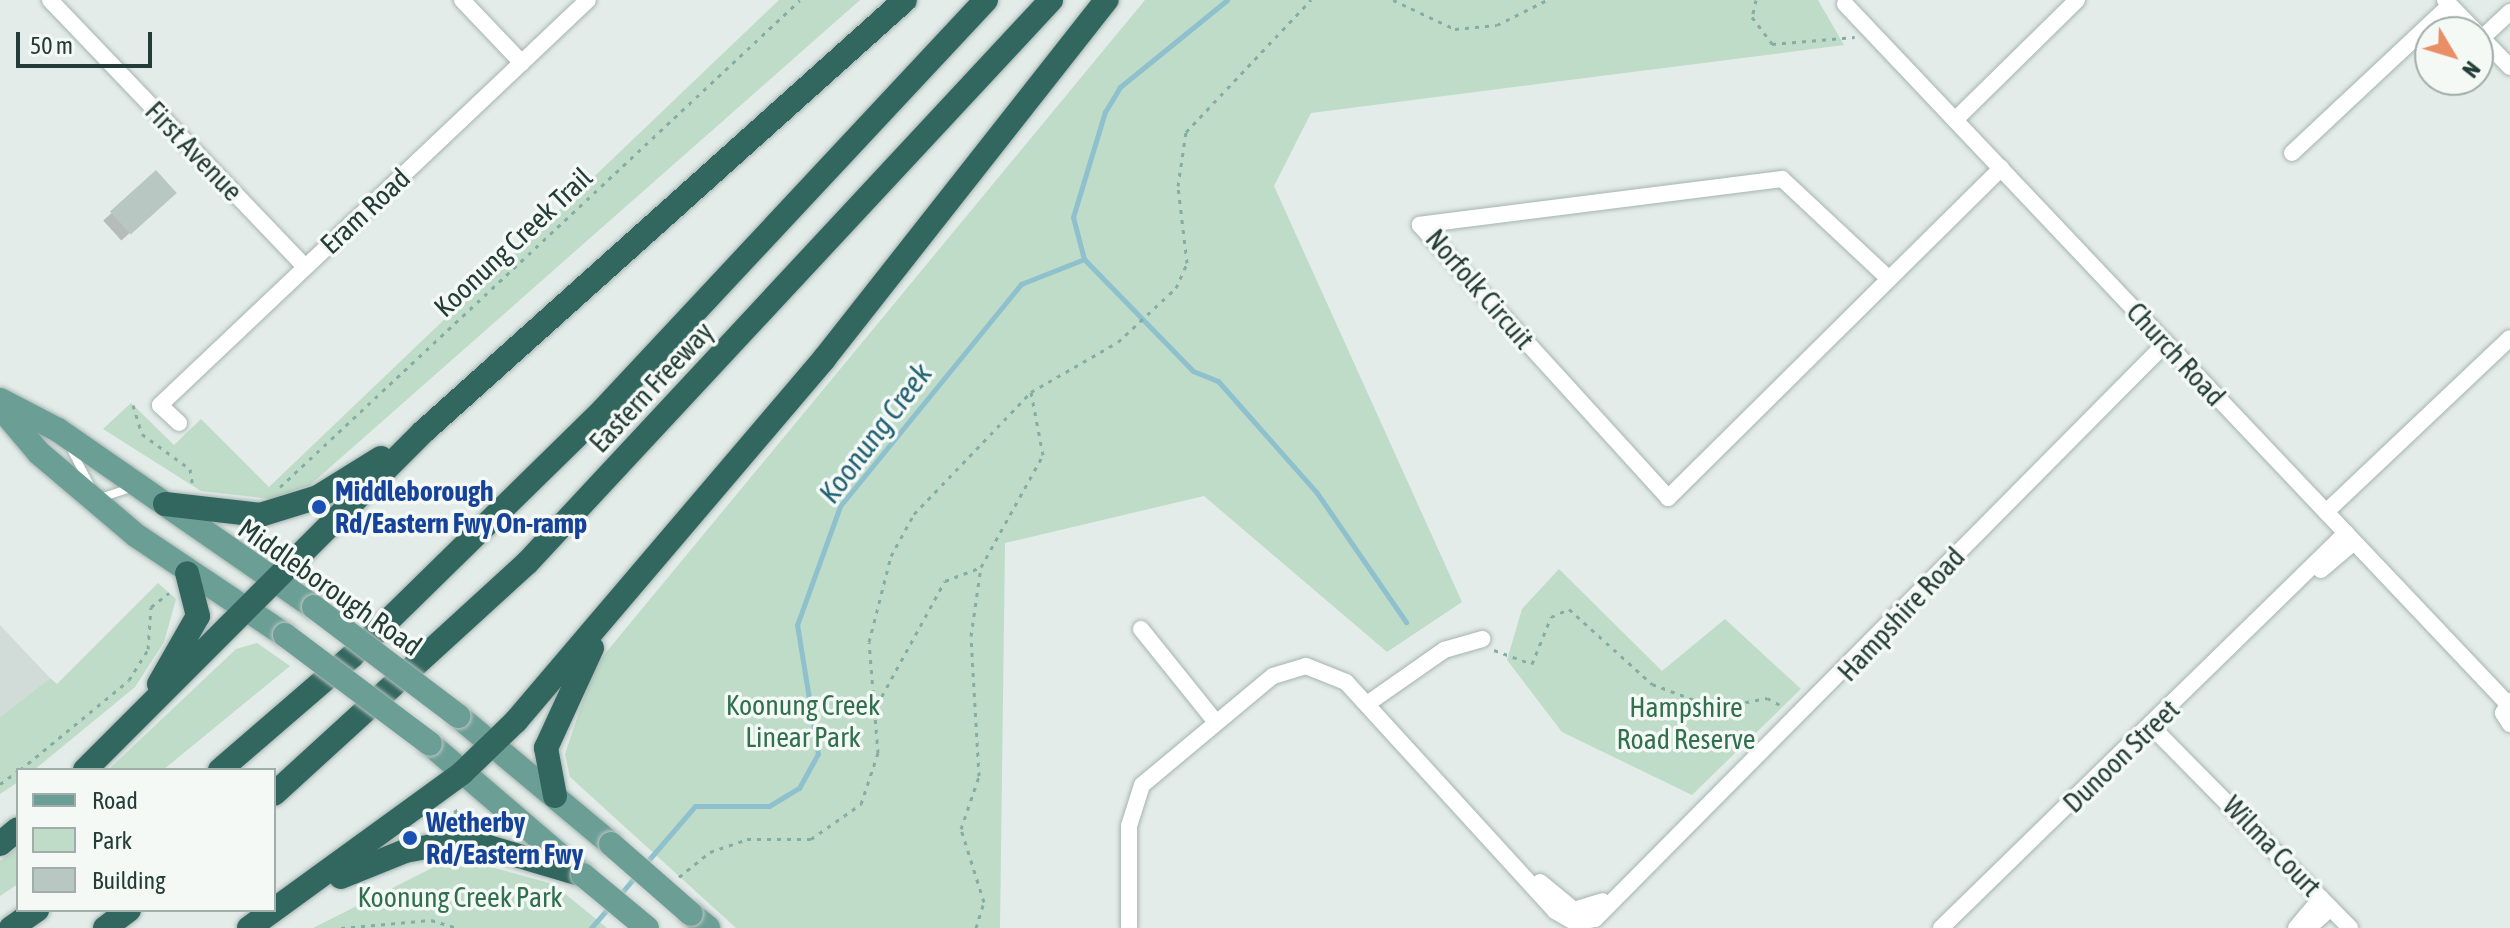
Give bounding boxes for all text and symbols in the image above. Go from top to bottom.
scale bar [20,16,156,66]
north arrow [2414,16,2494,96]
text: 50 m [30,32,73,59]
text: N [2457,56,2486,83]
street label: First Avenue [138,94,250,208]
street label: Koonung Creek Trail [427,160,599,324]
street label: Eram Road [313,161,417,261]
street label: Norfolk Circuit [1419,222,1541,356]
street label: Church Road [2120,295,2232,413]
street label: Eastern Freeway [582,315,720,459]
water label: Koonung Creek [811,356,939,510]
place label: Middleborough Rd/Eastern Fwy On-ramp [335,474,587,540]
marker: Middleborough Rd/Eastern Fwy On-ramp [310,498,328,516]
street label: Middleborough Road [232,511,428,663]
street label: Hampshire Road [1830,540,1972,688]
park label: Koonung Creek Linear Park [726,688,880,754]
park label: Hampshire Road Reserve [1617,690,1755,756]
street label: Dunoon Street [2056,693,2186,819]
legend [16,768,276,912]
text: Road [92,787,138,814]
street label: Wilma Court [2216,789,2328,903]
place label: Wetherby Rd/Eastern Fwy [426,805,583,871]
text: Park [92,827,132,854]
marker: Wetherby Rd/Eastern Fwy [401,829,419,847]
text: Building [92,867,165,894]
park label: Koonung Creek Park [357,880,563,914]

